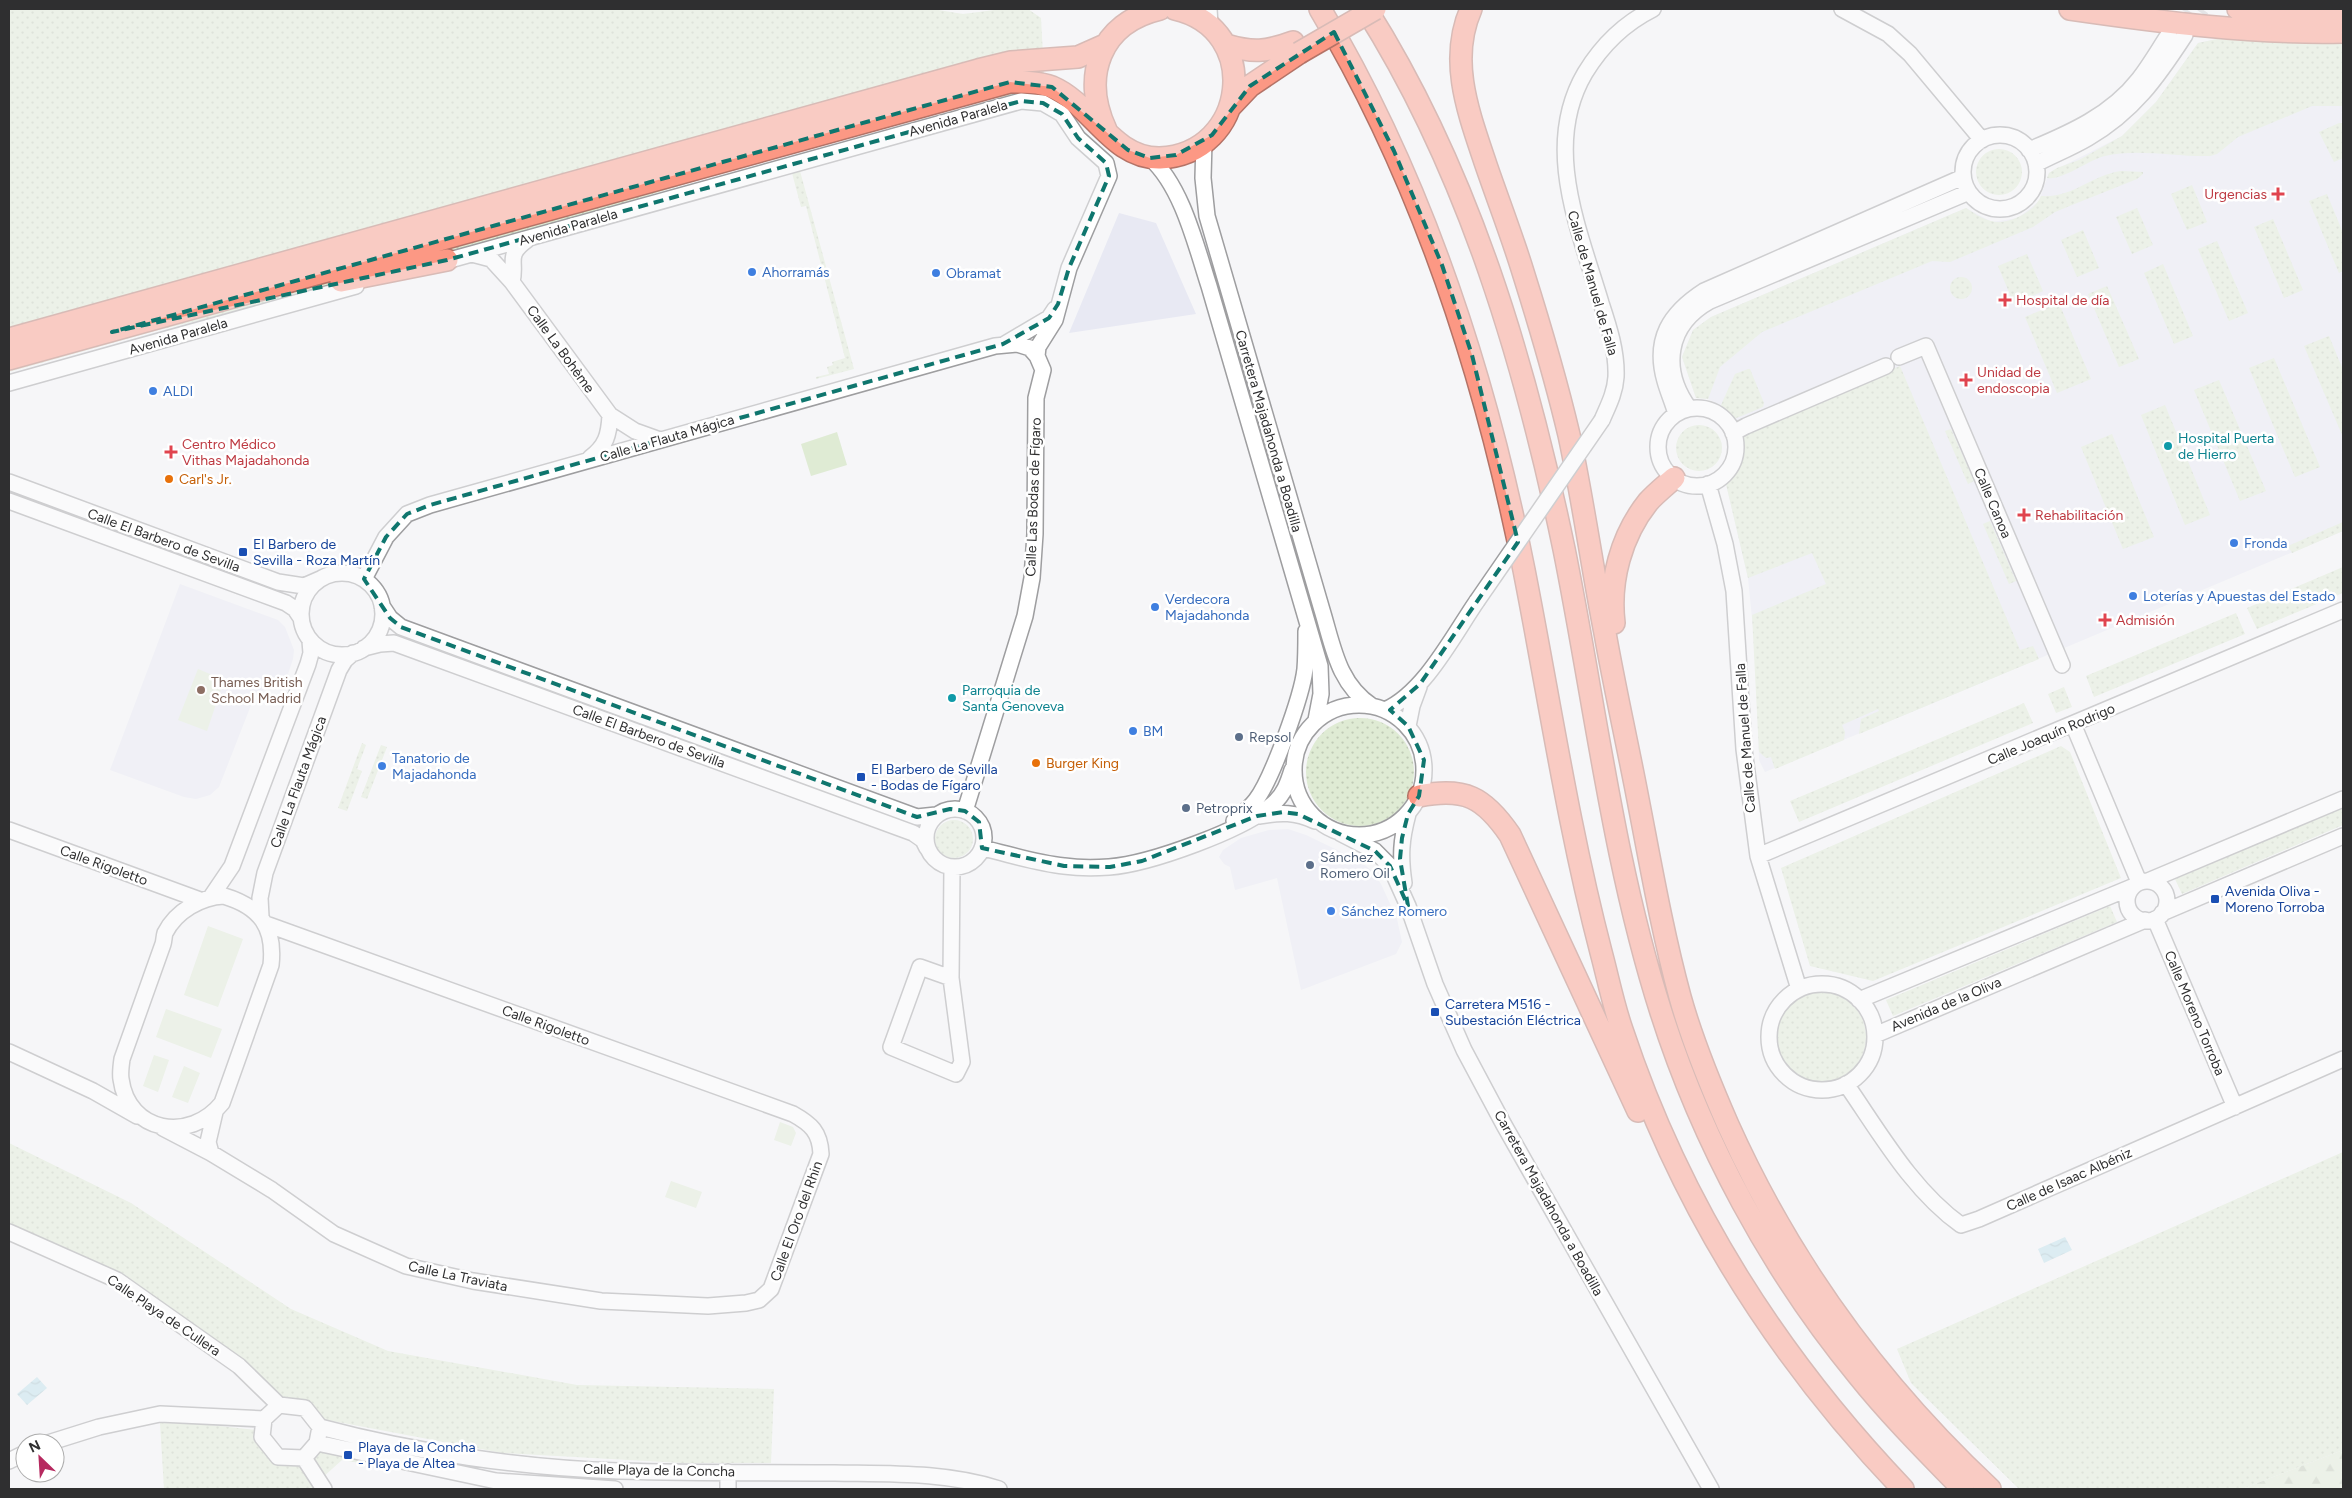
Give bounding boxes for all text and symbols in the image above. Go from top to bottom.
street label: Avenida Paralela [907,96,1009,141]
place label: Urgencias [2204,186,2267,203]
marker: Urgencias [2271,187,2285,201]
street label: Avenida Paralela [517,205,619,250]
street label: Calle de Manuel de Falla [1564,209,1621,358]
place label: Ahorramás [762,264,830,281]
place label: Obramat [946,265,1001,282]
marker: Ahorramás [746,266,758,278]
marker: Obramat [930,267,942,279]
place label: Hospital de día [2016,292,2110,309]
marker: Hospital de día [1998,293,2012,307]
street label: Calle La Bohème [523,302,598,397]
street label: Avenida Paralela [127,314,229,359]
street label: Carretera Majadahonda a Boadilla [1231,328,1306,534]
place label: Unidad de endoscopia [1977,364,2050,397]
marker: Unidad de endoscopia [1959,373,1973,387]
place label: ALDI [163,383,193,400]
marker: ALDI [147,385,159,397]
street label: Calle La Flauta Mágica [598,411,736,466]
street label: Calle Las Bodas de Fígaro [1022,417,1045,577]
place label: Hospital Puerta de Hierro [2178,430,2274,463]
place label: Centro Médico Vithas Majadahonda [182,436,310,469]
marker: Hospital Puerta de Hierro [2162,440,2174,452]
marker: Centro Médico Vithas Majadahonda [164,445,178,459]
street label: Calle Canoa [1970,465,2015,541]
place label: Carl's Jr. [179,471,232,488]
marker: Carl's Jr. [163,473,175,485]
street label: Calle El Barbero de Sevilla [85,505,242,576]
place label: Rehabilitación [2035,507,2123,524]
marker: Rehabilitación [2017,508,2031,522]
place label: Fronda [2244,535,2287,552]
place label: El Barbero de Sevilla - Roza Martín [253,536,380,569]
marker: Fronda [2228,537,2240,549]
marker: El Barbero de Sevilla - Roza Martín [237,546,249,558]
place label: Loterías y Apuestas del Estado [2143,588,2335,605]
marker: Loterías y Apuestas del Estado [2127,590,2139,602]
place label: Verdecora Majadahonda [1165,591,1249,624]
marker: Verdecora Majadahonda [1149,601,1161,613]
place label: Admisión [2116,612,2175,629]
marker: Admisión [2098,613,2112,627]
street label: Calle de Manuel de Falla [1732,663,1759,813]
place label: Thames British School Madrid [211,674,303,707]
place label: Parroquia de Santa Genoveva [962,682,1064,715]
marker: Thames British School Madrid [195,684,207,696]
marker: Parroquia de Santa Genoveva [946,692,958,704]
street label: Calle Joaquín Rodrigo [1985,700,2117,769]
street label: Calle El Barbero de Sevilla [570,701,727,772]
street label: Calle La Flauta Mágica [267,714,330,850]
place label: BM [1143,723,1163,740]
marker: BM [1127,725,1139,737]
place label: Repsol [1249,729,1291,746]
marker: Repsol [1233,731,1245,743]
place label: Tanatorio de Majadahonda [392,750,476,783]
place label: Burger King [1046,755,1119,772]
marker: Burger King [1030,757,1042,769]
marker: Tanatorio de Majadahonda [376,760,388,772]
place label: El Barbero de Sevilla - Bodas de Fígaro [871,761,998,794]
marker: El Barbero de Sevilla - Bodas de Fígaro [855,771,867,783]
place label: Petroprix [1196,800,1253,817]
marker: Petroprix [1180,802,1192,814]
street label: Calle Rigoletto [58,842,150,889]
place label: Sánchez Romero Oil [1320,849,1390,882]
marker: Sánchez Romero Oil [1304,859,1316,871]
place label: Avenida Oliva - Moreno Torroba [2225,883,2325,916]
marker: Avenida Oliva - Moreno Torroba [2209,893,2221,905]
place label: Sánchez Romero [1341,903,1447,920]
marker: Sánchez Romero [1325,905,1337,917]
street label: Calle Moreno Torroba [2161,948,2229,1078]
street label: Avenida de la Oliva [1888,974,2004,1035]
place label: Carretera M516 - Subestación Eléctrica [1445,996,1581,1029]
street label: Calle Rigoletto [500,1002,592,1049]
marker: Carretera M516 - Subestación Eléctrica [1429,1006,1441,1018]
street label: Carretera Majadahonda a Boadilla [1490,1107,1607,1299]
street label: Calle de Isaac Albéniz [2004,1144,2135,1215]
street label: Calle El Oro del Rhin [767,1159,826,1284]
street label: Calle La Traviata [407,1258,509,1295]
street label: Calle Playa de Cullera [104,1271,224,1360]
north arrow [15,1433,65,1483]
text: N [26,1437,43,1457]
place label: Playa de la Concha - Playa de Altea [358,1439,476,1472]
marker: Playa de la Concha - Playa de Altea [342,1449,354,1461]
street label: Calle Playa de la Concha [583,1461,735,1480]

